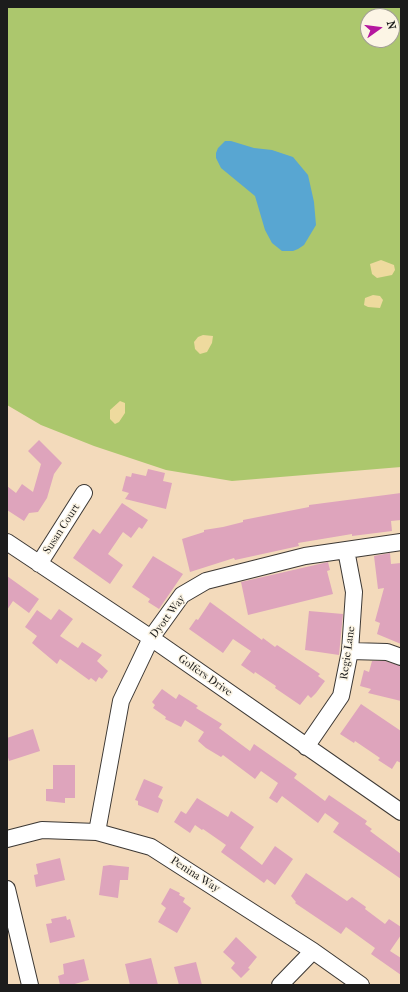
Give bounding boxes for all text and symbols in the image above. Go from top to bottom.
north arrow [360,8,400,48]
text: N [384,20,398,31]
street label: Susan Court [41,501,83,557]
street label: Dyott Way [148,593,188,641]
street label: Regie Lane [338,625,358,681]
street label: Golfers Drive [175,652,235,700]
street label: Penina Way [168,854,222,896]

